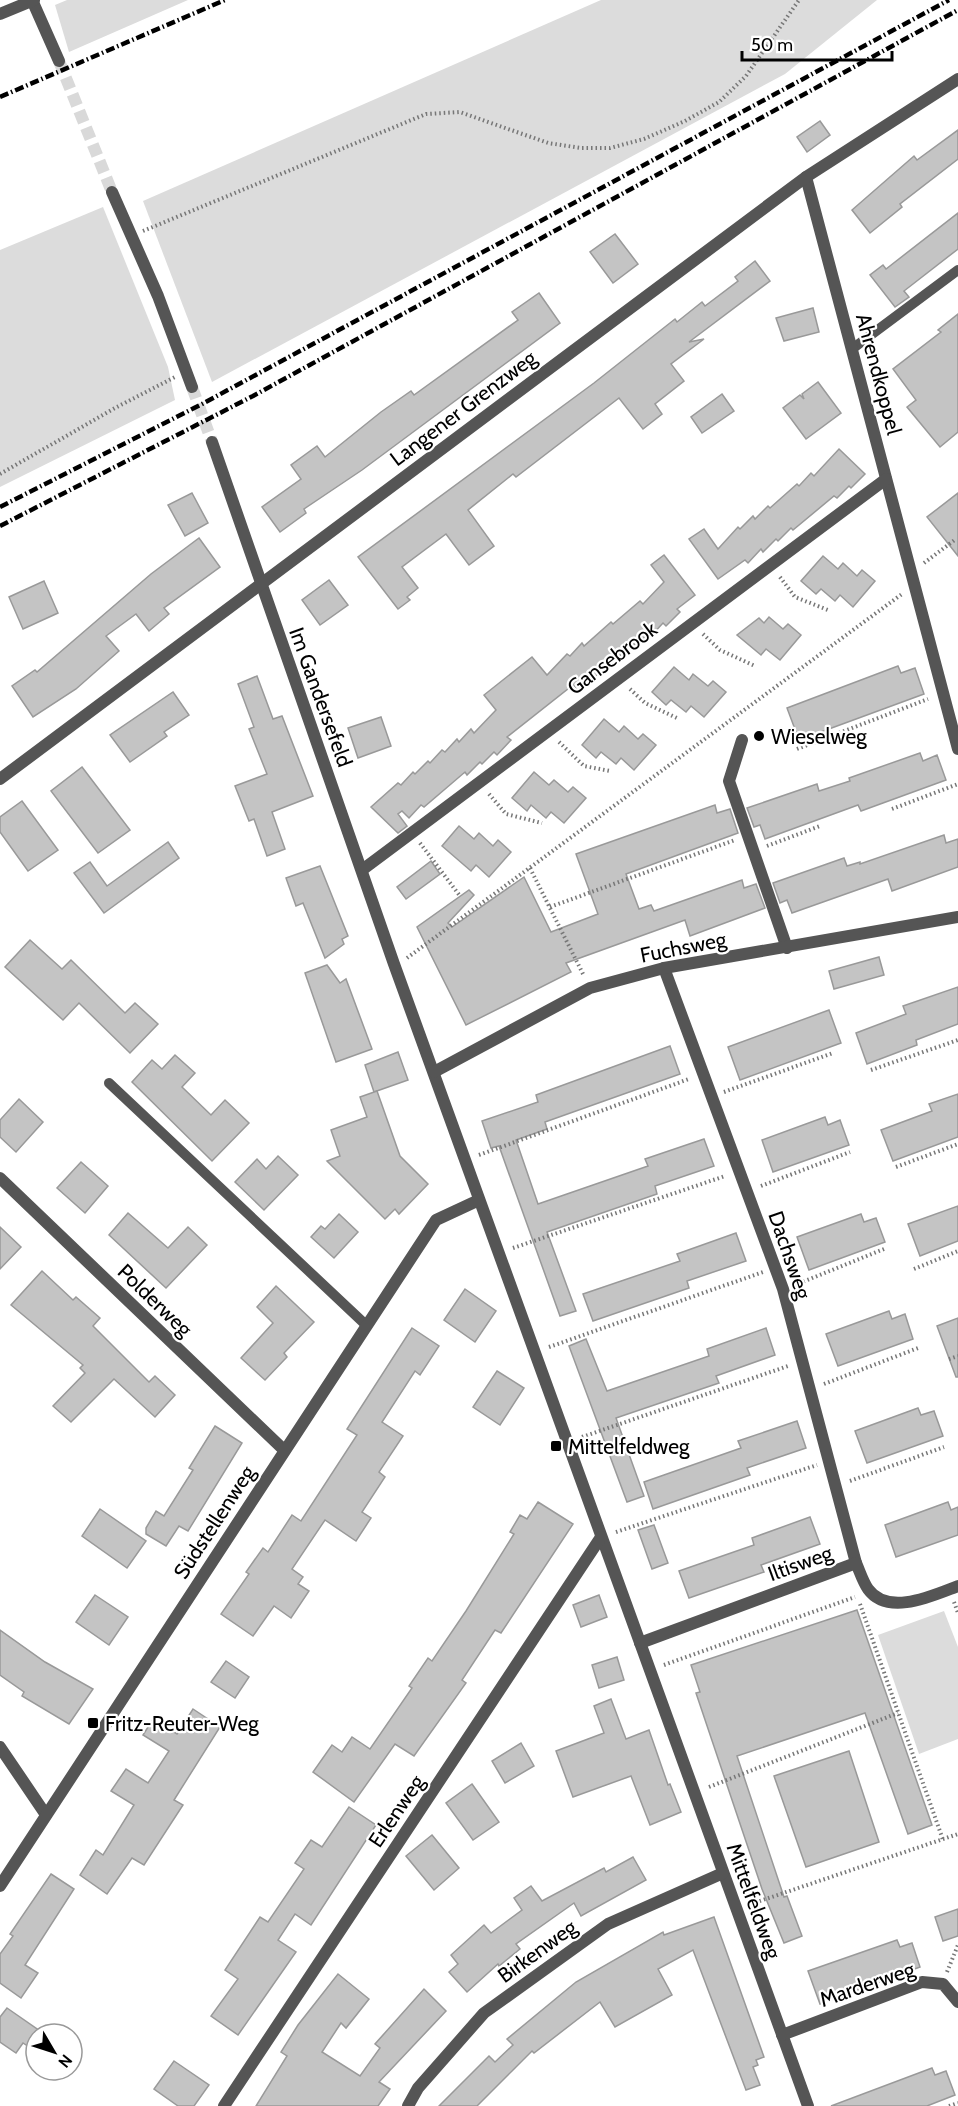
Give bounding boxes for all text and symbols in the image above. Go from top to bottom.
scale bar [742,24,892,62]
text: 50 m [751,34,793,56]
street label: Ahrendkoppel [851,311,907,437]
street label: Langener Grenzweg [385,345,541,471]
street label: Gansebrook [562,616,662,700]
street label: Im Gandersefeld [284,624,358,770]
place label: Wieselweg [771,724,867,749]
marker: Wieselweg [752,729,766,743]
street label: Fuchsweg [638,926,729,968]
street label: Dachsweg [763,1208,817,1303]
street label: Polderweg [113,1259,198,1342]
place label: Mittelfeldweg [568,1434,690,1459]
marker: Mittelfeldweg [549,1439,563,1453]
street label: Südstellenweg [168,1460,260,1583]
street label: Iltisweg [764,1540,836,1586]
place label: Fritz-Reuter-Weg [105,1711,259,1736]
marker: Fritz-Reuter-Weg [86,1716,100,1730]
street label: Erlenweg [363,1770,429,1852]
street label: Mittelfeldweg [721,1840,787,1963]
street label: Birkenweg [493,1914,582,1988]
street label: Marderweg [816,1956,918,2012]
north arrow [24,2022,84,2082]
text: N [54,2051,76,2071]

